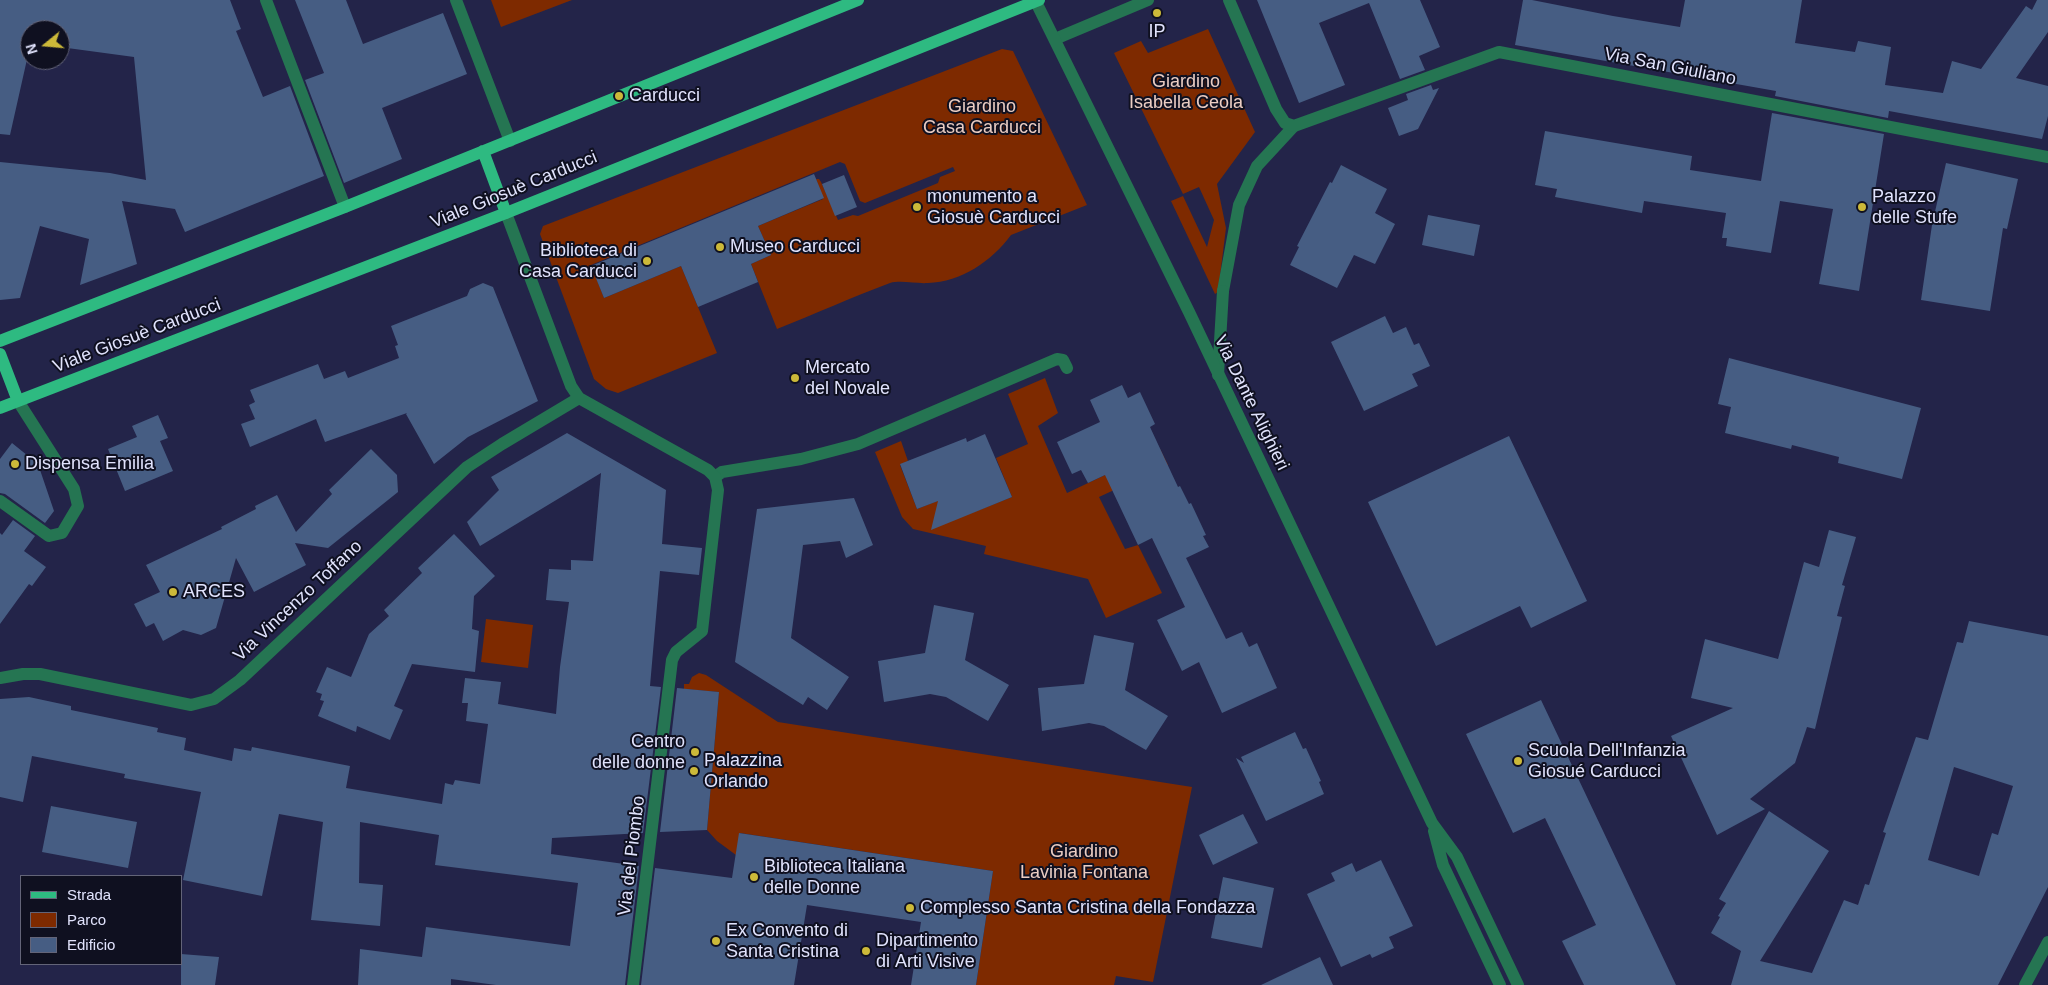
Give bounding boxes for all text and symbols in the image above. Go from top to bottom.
marker: IP [1151,7,1163,19]
north arrow [20,20,70,70]
place label: IP [1148,21,1166,43]
text: N [22,42,41,56]
street label: Via San Giuliano [1602,44,1738,90]
park label: Giardino Isabella Ceola [1129,71,1243,114]
place label: Carducci [629,85,700,107]
marker: Carducci [613,90,625,102]
park label: Giardino Casa Carducci [923,96,1041,138]
street label: Viale Giosuè Carducci [428,147,600,233]
place label: monumento a Giosuè Carducci [927,186,1060,228]
place label: Palazzo delle Stufe [1872,186,1957,228]
marker: monumento a Giosuè Carducci [911,201,923,213]
marker: Palazzo delle Stufe [1856,201,1868,213]
place label: Museo Carducci [730,236,860,258]
place label: Biblioteca di Casa Carducci [519,240,637,282]
marker: Museo Carducci [714,241,726,253]
marker: Biblioteca di Casa Carducci [641,255,653,267]
street label: Viale Giosuè Carducci [50,294,224,378]
street label: Via Dante Alighieri [1209,332,1293,474]
place label: Mercato del Novale [805,357,890,399]
marker: Mercato del Novale [789,372,801,384]
place label: Dispensa Emilia [25,453,154,475]
marker: Dispensa Emilia [9,458,21,470]
street label: Via Vincenzo Toffano [229,536,367,666]
place label: ARCES [183,581,245,603]
marker: ARCES [167,586,179,598]
place label: Centro delle donne [592,731,685,774]
place label: Scuola Dell'Infanzia Giosué Carducci [1528,740,1686,782]
marker: Centro delle donne [689,746,701,758]
place label: Palazzina Orlando [704,750,782,792]
marker: Scuola Dell'Infanzia Giosué Carducci [1512,755,1524,767]
marker: Palazzina Orlando [688,765,700,777]
street label: Via del Piombo [614,795,650,917]
park label: Giardino Lavinia Fontana [1020,841,1148,884]
place label: Biblioteca Italiana delle Donne [764,856,905,899]
marker: Biblioteca Italiana delle Donne [748,871,760,883]
legend [20,875,182,965]
text: Strada [67,886,111,903]
place label: Complesso Santa Cristina della Fondazza [920,897,1255,919]
marker: Complesso Santa Cristina della Fondazza [904,902,916,914]
text: Parco [67,911,106,928]
place label: Ex Convento di Santa Cristina [726,920,848,962]
place label: Dipartimento di Arti Visive [876,930,978,972]
marker: Ex Convento di Santa Cristina [710,935,722,947]
text: Edificio [67,936,115,953]
marker: Dipartimento di Arti Visive [860,945,872,957]

